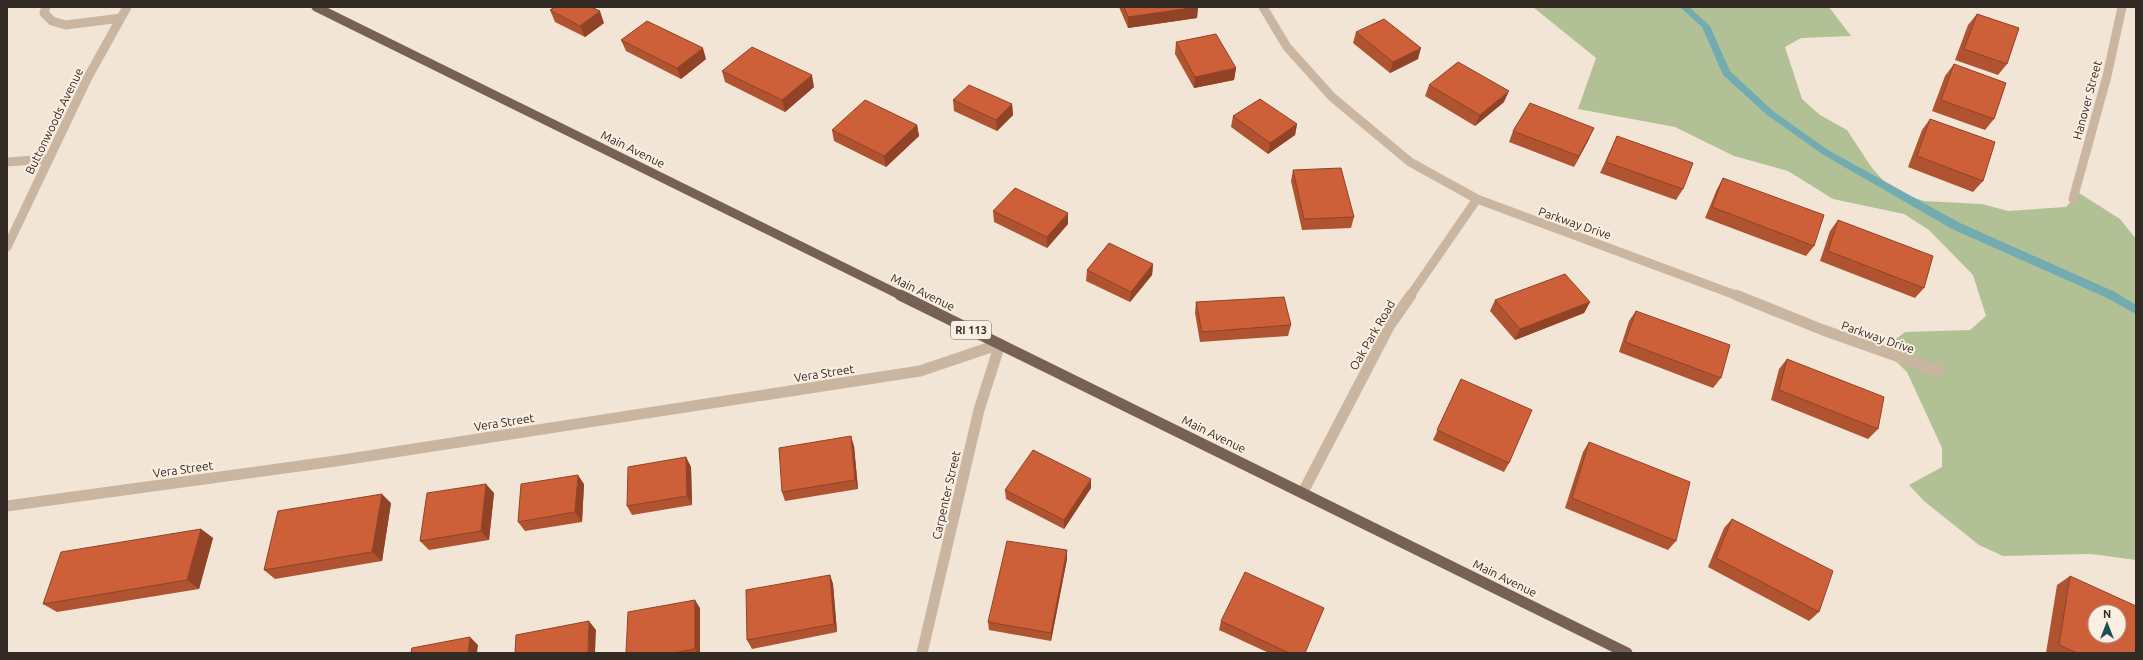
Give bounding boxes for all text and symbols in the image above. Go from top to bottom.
street label: Hanover Street [2070,59,2104,141]
street label: Buttonwoods Avenue [23,66,85,176]
street label: Main Avenue [599,128,667,170]
street label: Parkway Drive [1537,204,1613,242]
street label: Main Avenue [889,271,957,313]
street label: Oak Park Road [1347,298,1397,372]
street label: Parkway Drive [1840,318,1916,356]
road number: RI 113 [951,321,991,339]
street label: Vera Street [793,362,855,384]
street label: Vera Street [473,411,535,433]
street label: Main Avenue [1180,413,1248,455]
street label: Carpenter Street [929,449,963,541]
street label: Vera Street [152,458,214,480]
street label: Main Avenue [1471,557,1539,599]
north arrow [2087,604,2127,644]
text: N [2103,608,2111,620]

